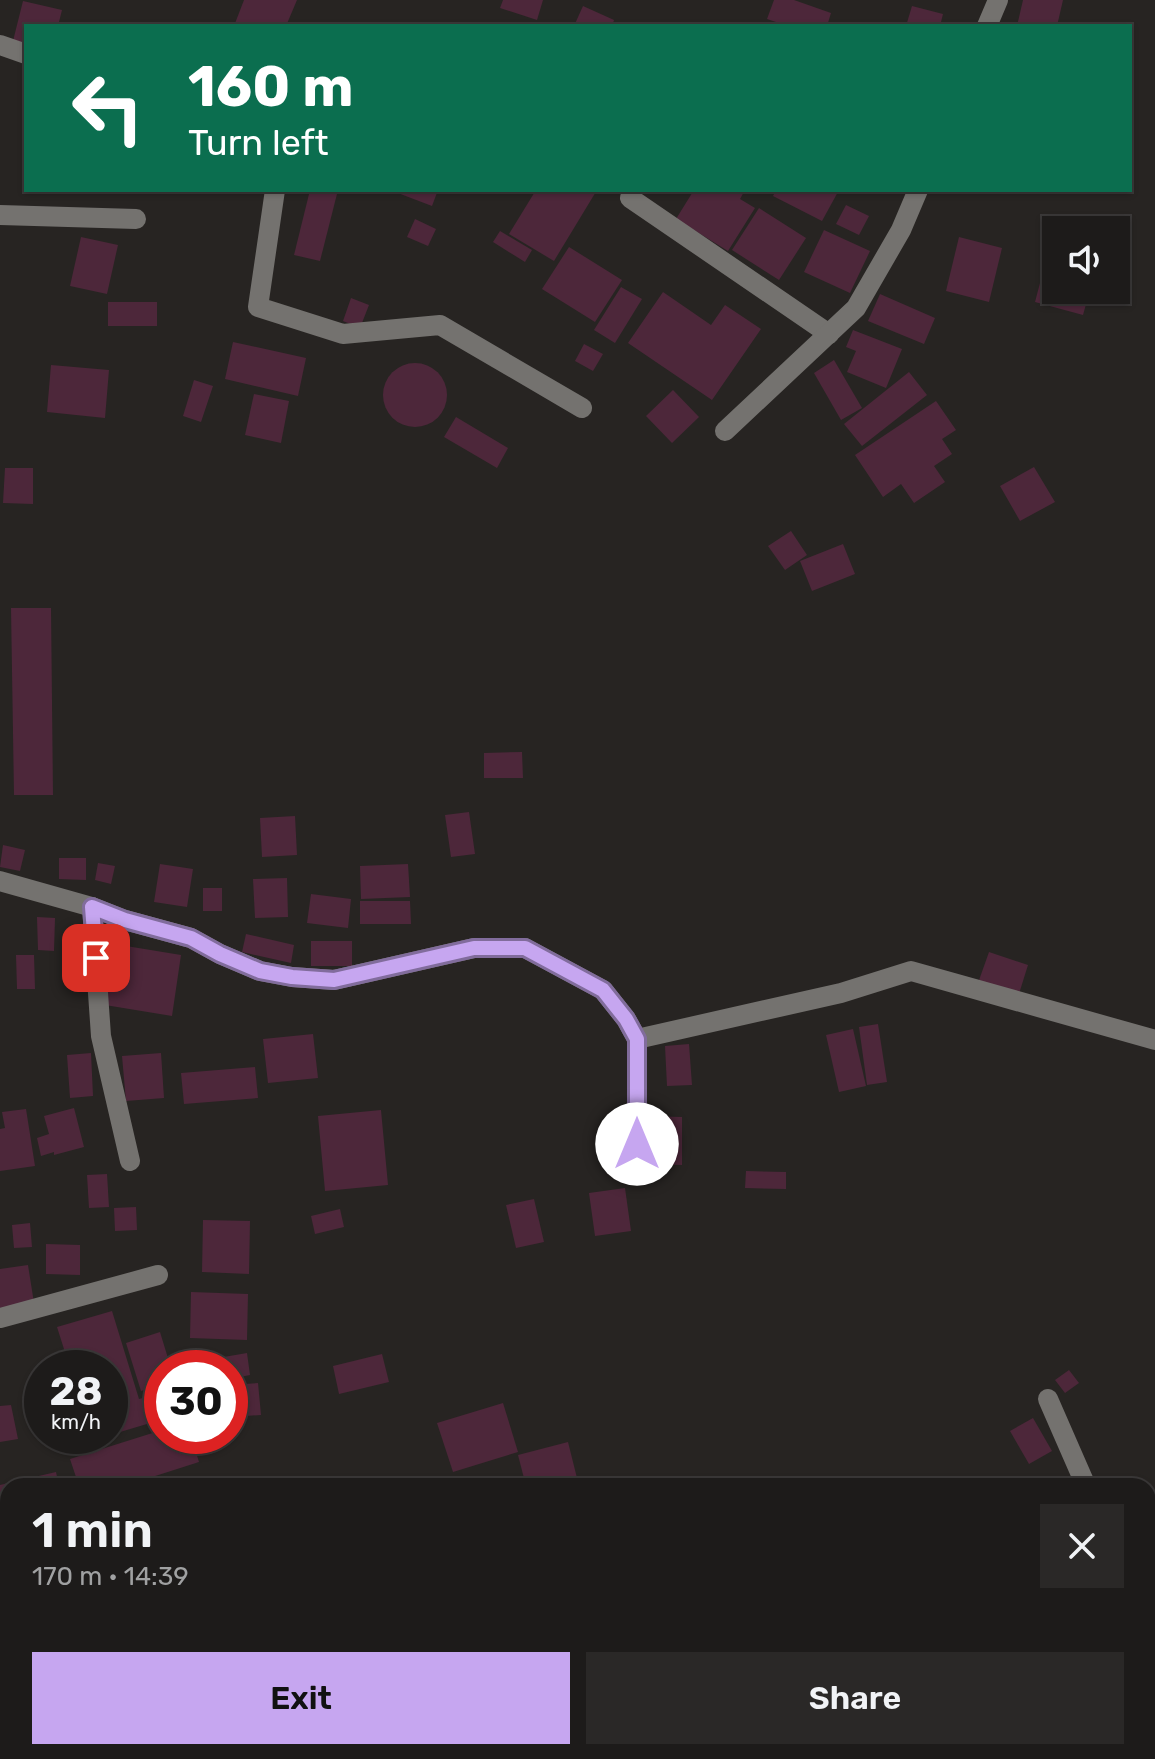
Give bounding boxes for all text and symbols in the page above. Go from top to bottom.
text: 160 m [188,54,354,120]
icon: left [56,56,160,160]
text: Turn left [188,121,329,164]
map controls [1042,216,1130,304]
button: sound [1042,216,1130,304]
pin [62,924,130,992]
icon: arrive [74,936,118,980]
position arrow [595,1102,679,1186]
speed limit sign: 30 [144,1350,248,1454]
text: 28 [49,1368,103,1415]
text: km/h [51,1410,101,1434]
text: 1 min [32,1502,153,1559]
button: close [1040,1504,1124,1588]
text: 170 m · 14:39 [32,1561,189,1592]
button: Exit [32,1652,570,1744]
button: Share [586,1652,1124,1744]

